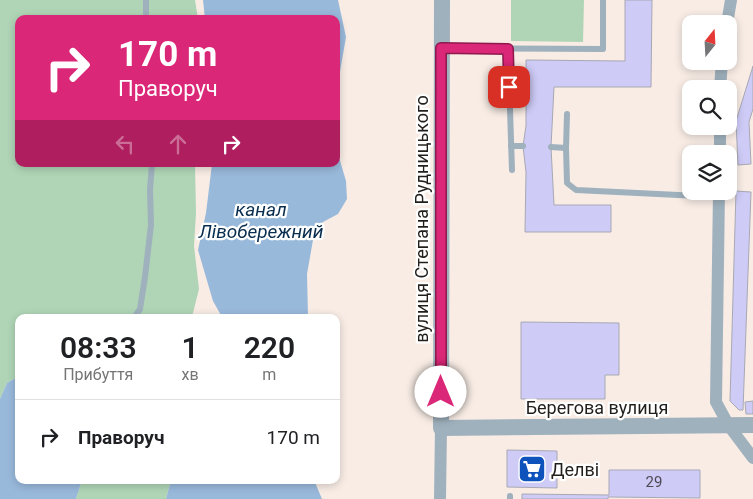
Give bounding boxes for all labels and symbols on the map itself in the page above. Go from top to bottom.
north arrow [682,15,738,70]
pin [488,66,530,108]
street label: вулиця Степана Рудницького [411,95,432,343]
water label: канал Лівобережний [198,198,324,243]
position arrow [414,365,466,417]
street label: Берегова вулиця [526,397,668,418]
supermarket icon: Делві [517,454,547,484]
place label: Делві [551,459,599,480]
house number: 29 [646,473,662,491]

